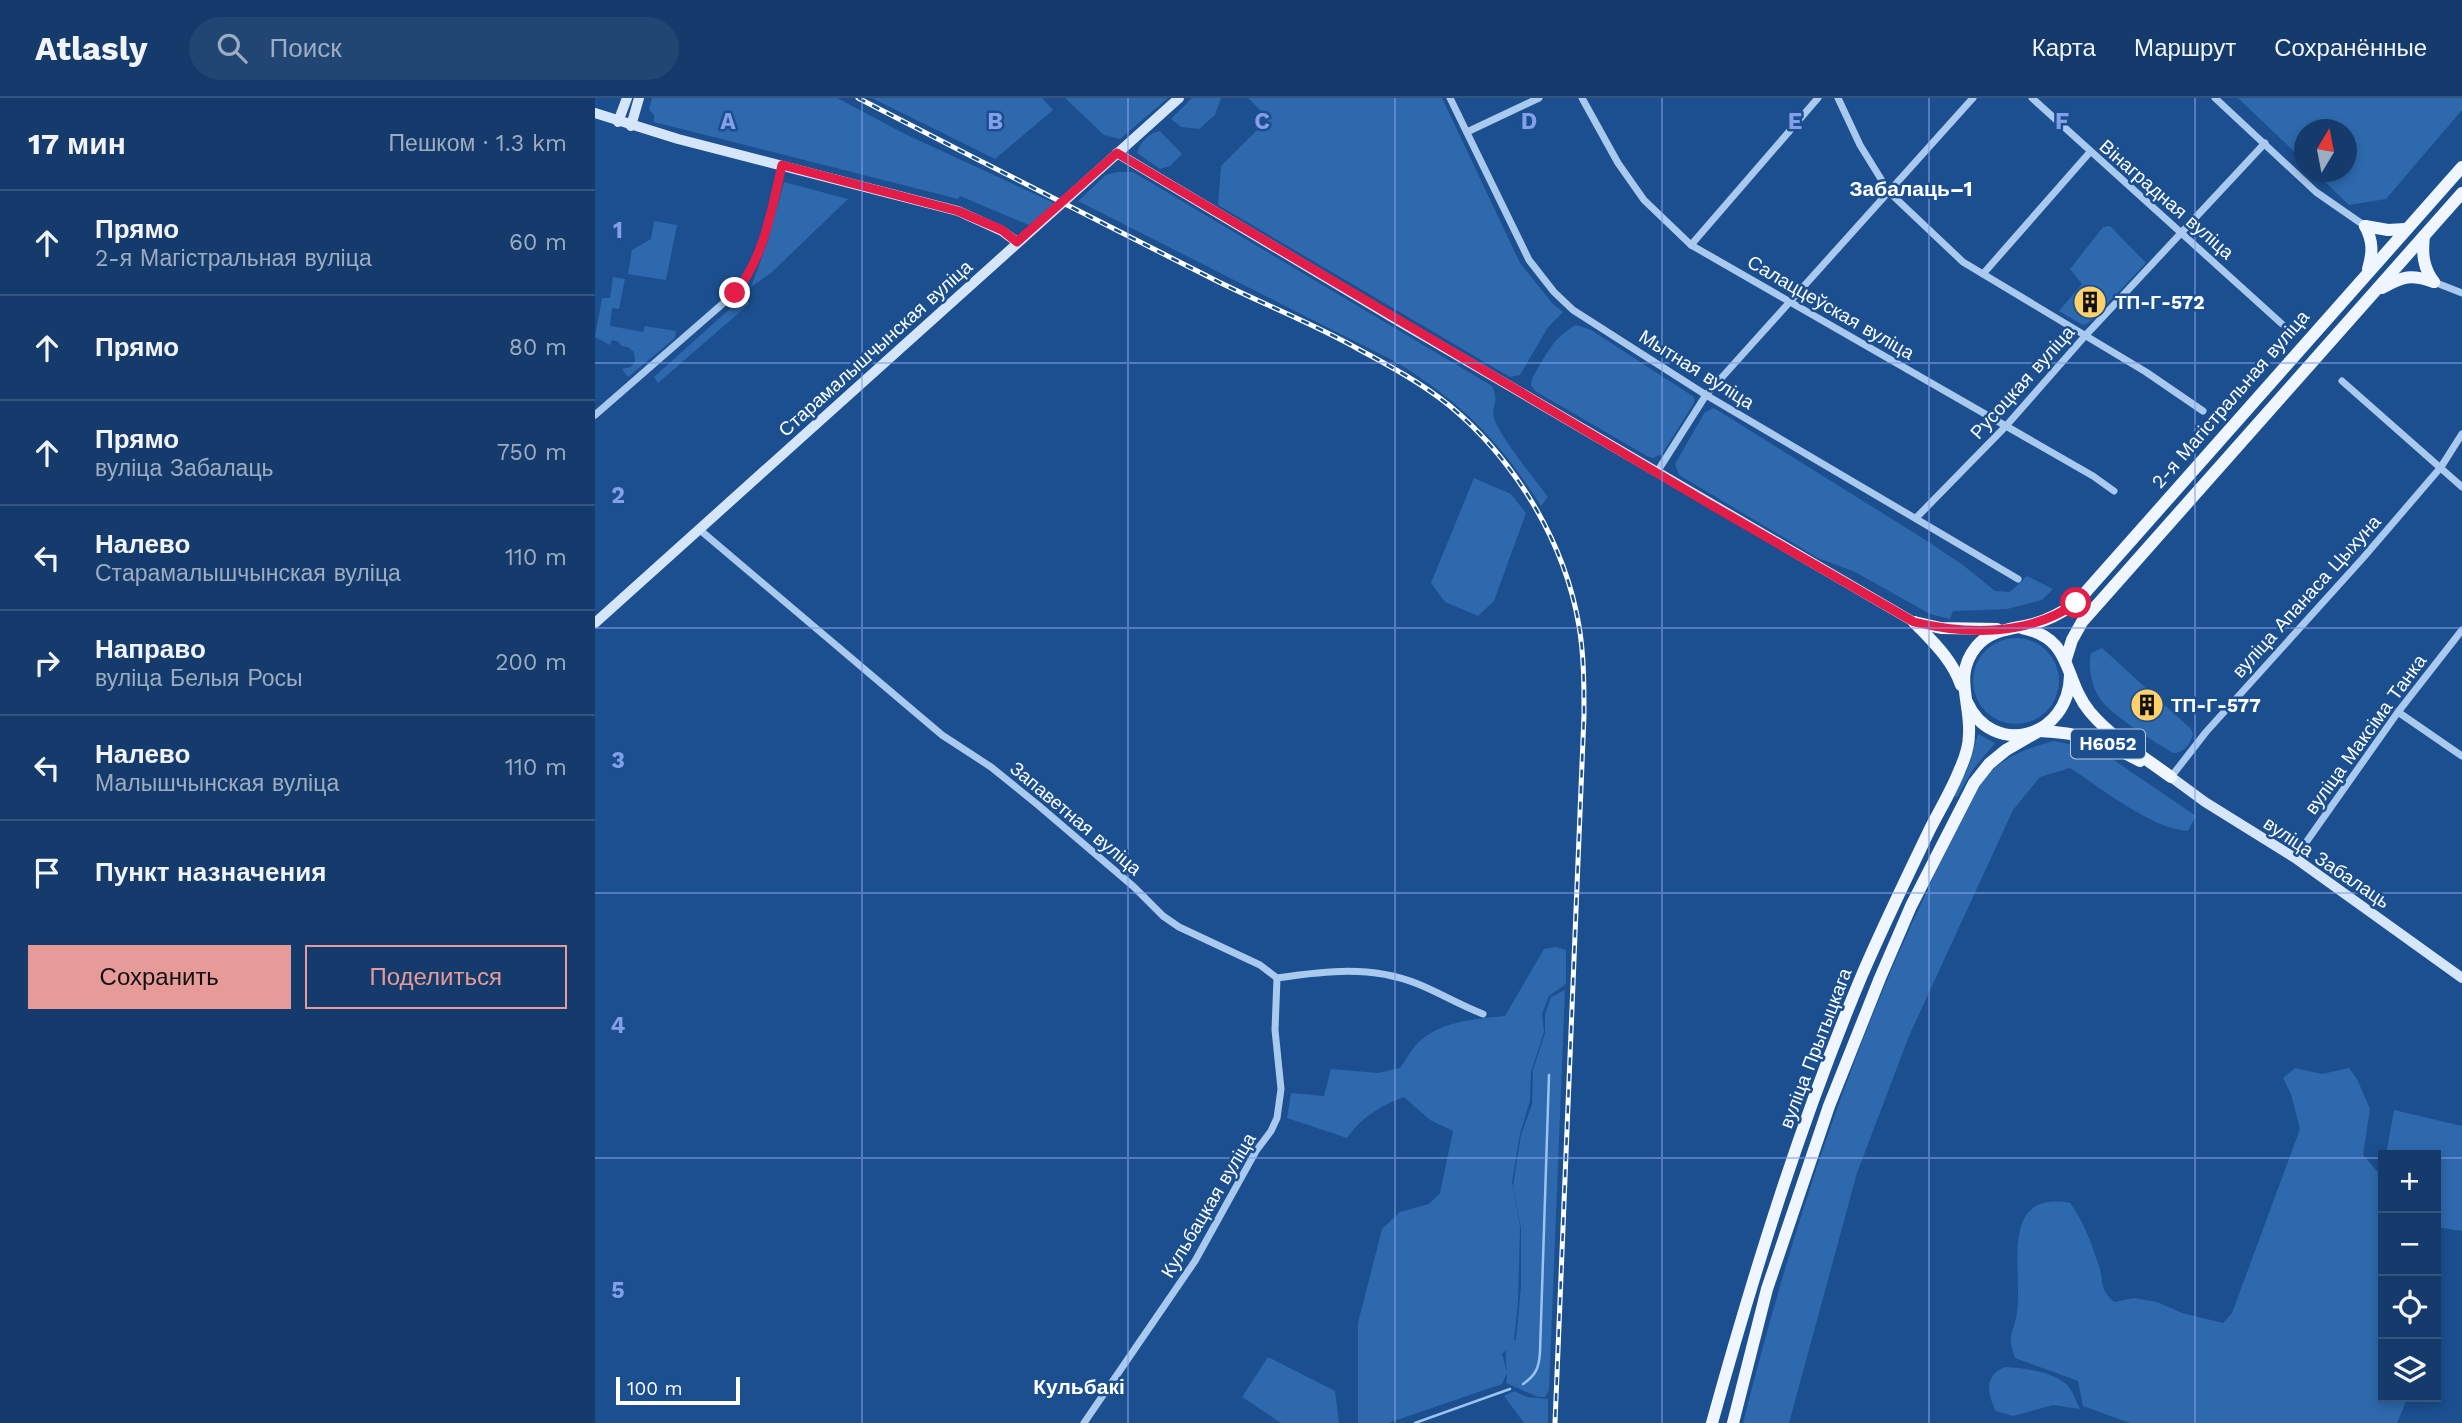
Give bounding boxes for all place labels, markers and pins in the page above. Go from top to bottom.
building icon: ТП-Г-572 [2071,283,2109,321]
place label: ТП-Г-572 [2115,291,2204,314]
building icon: ТП-Г-577 [2128,686,2166,724]
place label: ТП-Г-577 [2171,694,2261,717]

